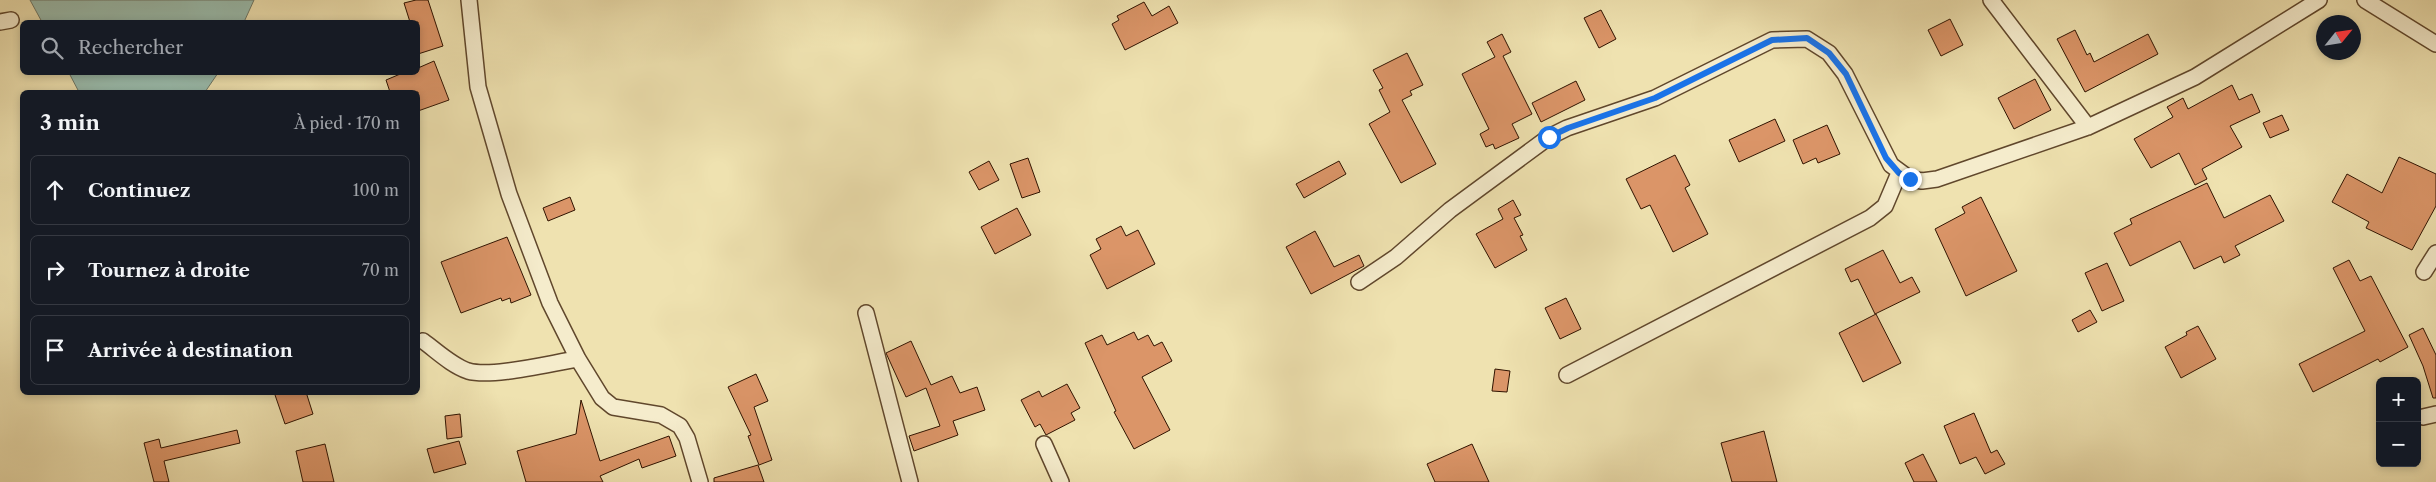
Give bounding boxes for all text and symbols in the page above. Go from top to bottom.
north arrow [2316,15,2361,60]
search box [20,20,420,75]
icon: search [38,34,66,62]
text: Rechercher [78,36,183,59]
text: 3 min [40,110,100,135]
text: À pied · 170 m [294,113,400,133]
route start [1538,126,1561,149]
route end [1899,168,1922,191]
icon: ahead [41,176,69,204]
text: Continuez [88,179,190,202]
text: 100 m [353,180,399,200]
icon: right [41,256,69,284]
text: Tournez à droite [88,259,250,282]
text: 70 m [362,260,399,280]
icon: arrive [41,336,69,364]
text: Arrivée à destination [88,339,293,362]
map controls [2376,377,2421,467]
button: + [2376,377,2421,422]
button: − [2376,422,2421,467]

